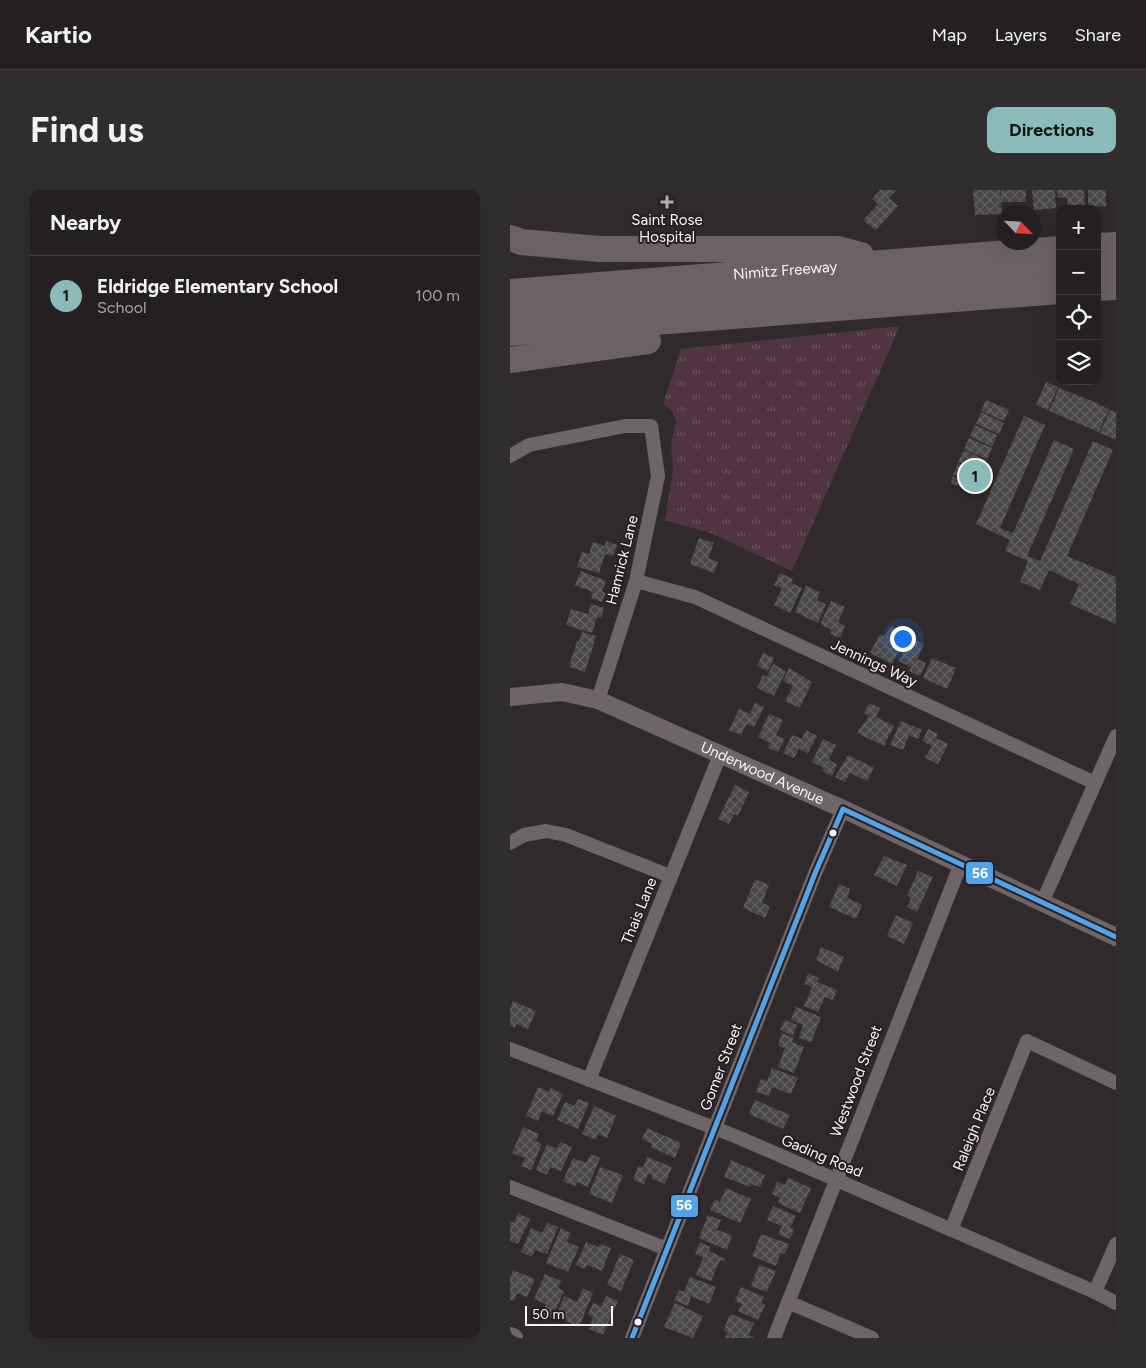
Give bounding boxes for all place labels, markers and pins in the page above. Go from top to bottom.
marker: Saint Rose Hospital [660,195,674,209]
place label: Saint Rose Hospital [631,211,703,246]
pin: 1 [959,457,991,495]
unlabelled marker [828,828,838,838]
unlabelled marker [633,1317,643,1327]

